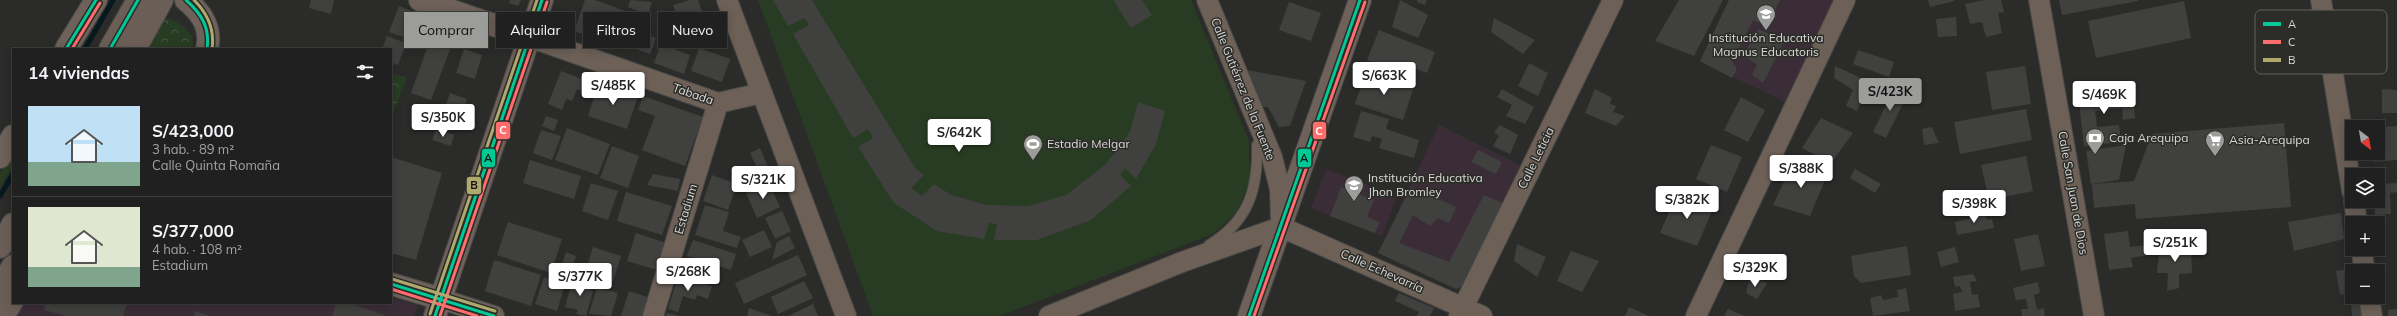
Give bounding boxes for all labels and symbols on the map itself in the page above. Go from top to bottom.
school or university icon: Institución Educativa Magnus Educatoris [1755,3,1777,31]
legend [2255,10,2387,74]
street label: Calle Gutiérrez de la Fuente [1208,15,1279,162]
text: A [2288,17,2296,31]
place label: Institución Educativa Magnus Educatoris [1709,30,1823,59]
text: C [2288,35,2296,49]
text: B [2288,53,2295,67]
pin: S/663K [1351,62,1417,96]
pin: S/485K [580,72,646,106]
pin: S/423K [1857,78,1923,112]
street label: Tabada [671,80,716,108]
pin: S/469K [2071,81,2137,115]
pin: S/350K [410,104,476,138]
pin: S/642K [926,119,992,153]
north arrow [2345,120,2385,160]
line badge: C [495,121,511,140]
line badge: C [1312,121,1327,140]
text: C [499,123,507,137]
text: C [1315,124,1323,138]
street label: Calle Leticia [1514,125,1557,191]
bank icon: Caja Arequipa [2084,127,2106,155]
supermarket icon: Asia-Arequipa [2204,129,2226,157]
street label: Calle San Juan de Dios [2055,130,2092,256]
place label: Caja Arequipa [2109,130,2188,145]
place label: Asia-Arequipa [2229,132,2310,147]
sports icon: Estadio Melgar [1022,133,1044,161]
place label: Estadio Melgar [1047,136,1130,151]
line badge: A [481,148,496,168]
line badge: A [1297,148,1312,168]
text: A [484,151,493,165]
text: A [1300,151,1309,165]
pin: S/388K [1768,155,1834,189]
pin: S/321K [730,166,796,200]
place label: Institución Educativa Jhon Bromley [1368,170,1483,199]
school or university icon: Institución Educativa Jhon Bromley [1343,174,1365,202]
line badge: B [466,176,482,195]
text: B [470,178,478,192]
street label: Estadium [671,182,700,236]
pin: S/382K [1654,186,1720,220]
pin: S/398K [1941,190,2007,224]
pin: S/251K [2142,229,2208,263]
street label: Calle Echevarría [1338,246,1426,296]
pin: S/329K [1722,254,1788,288]
pin: S/268K [655,258,721,292]
pin: S/377K [547,263,613,297]

